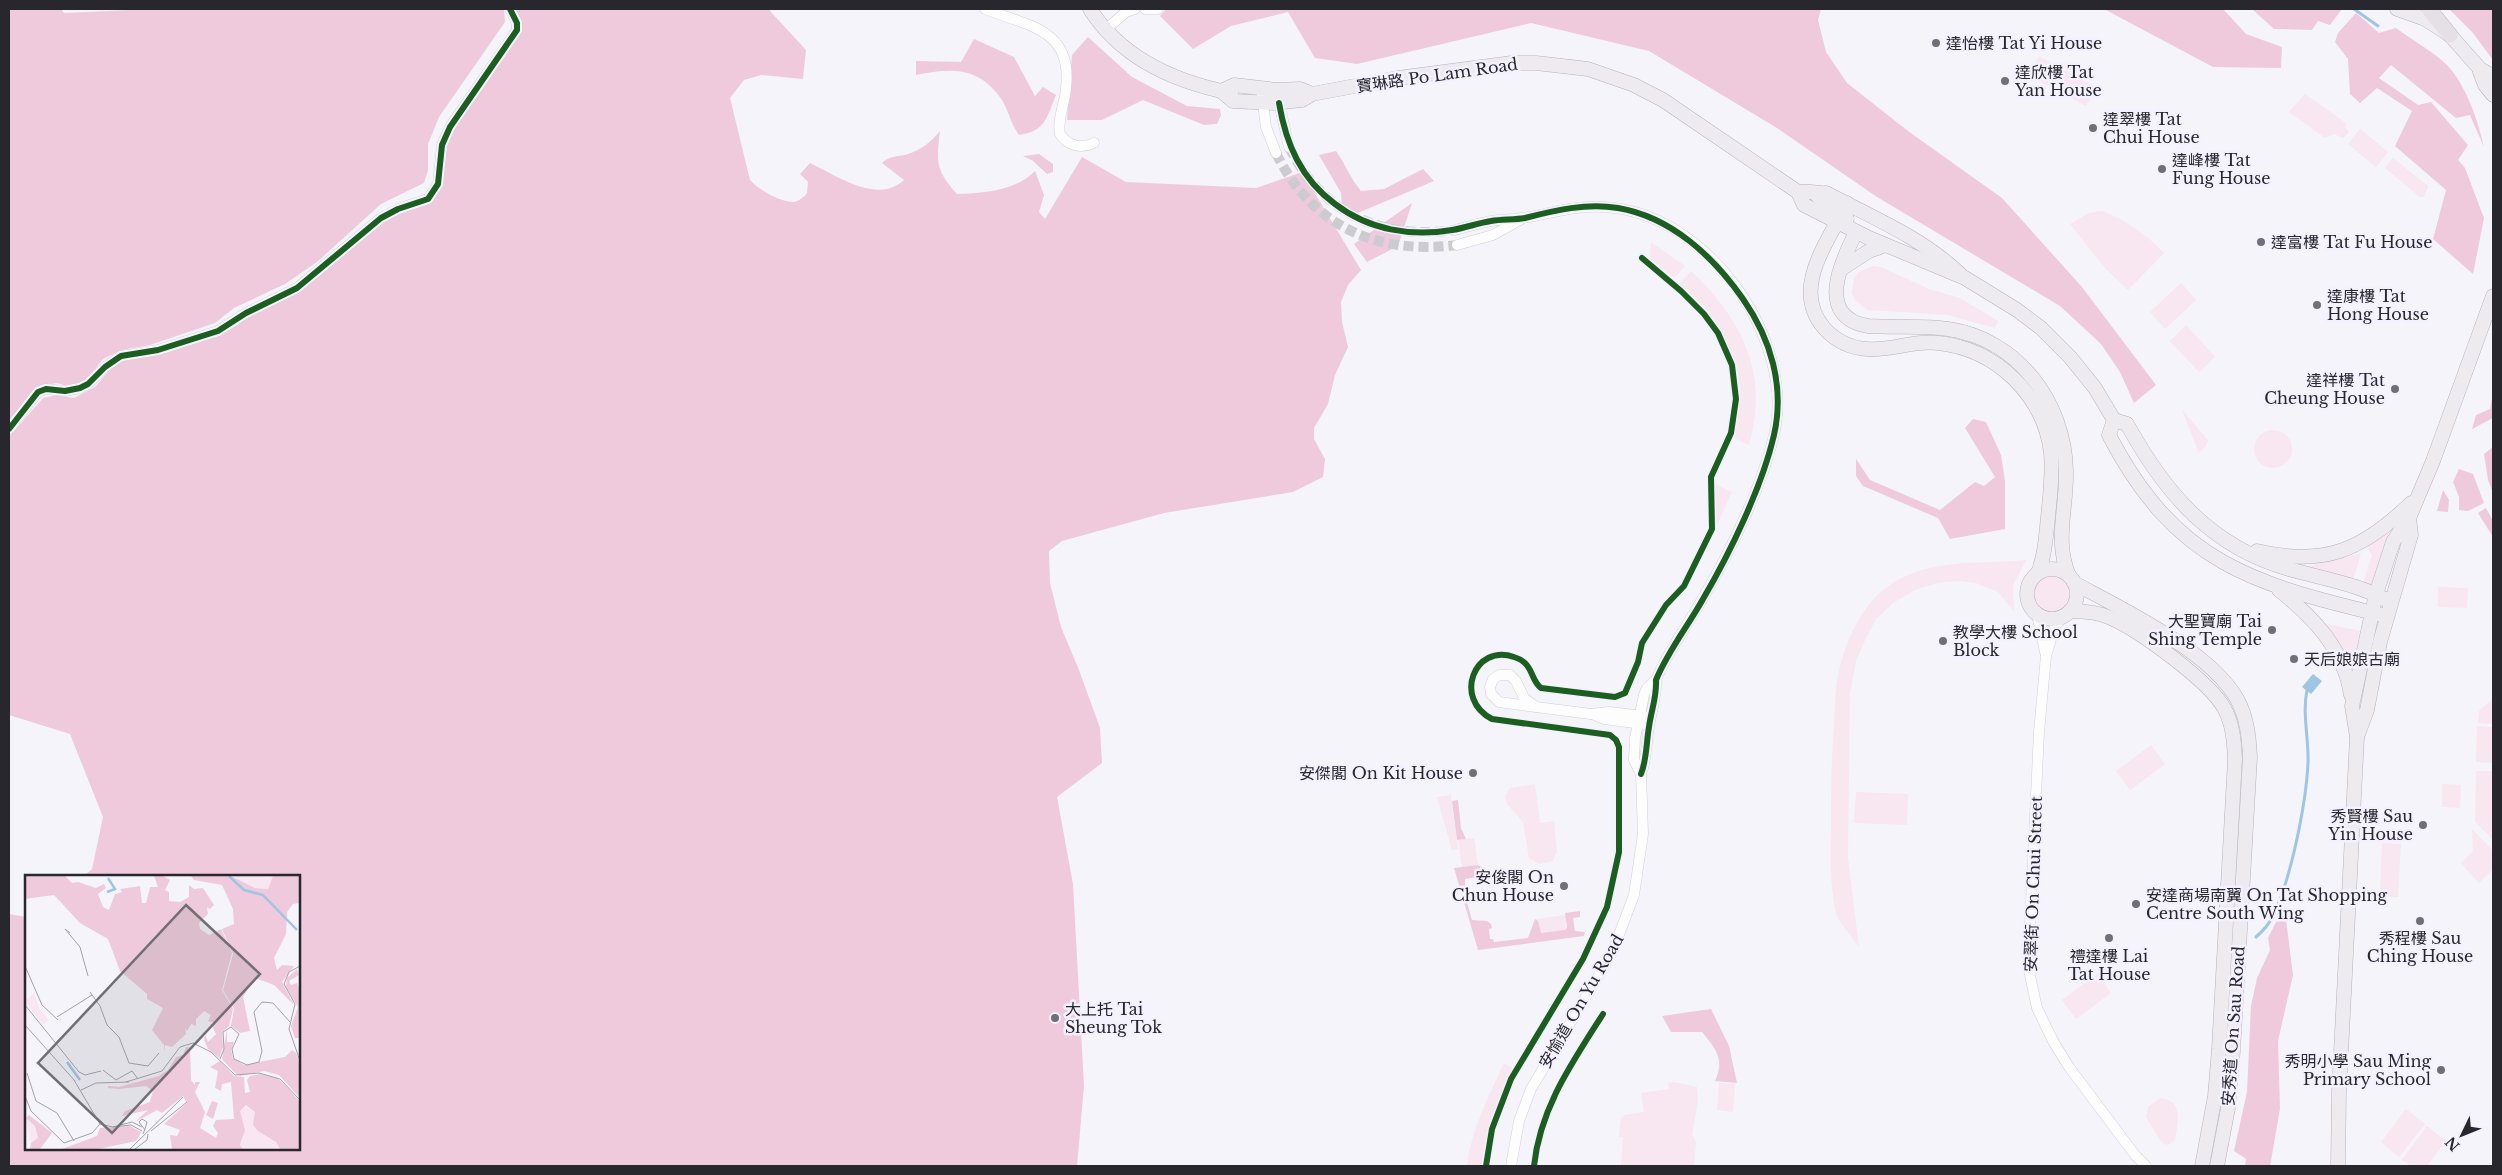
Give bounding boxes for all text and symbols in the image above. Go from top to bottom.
place label: 達怡樓 Tat Yi House [1946,33,2102,53]
marker: 達怡樓 Tat Yi House [1930,37,1942,49]
street label: 寶琳路 Po Lam Road [1355,54,1519,96]
place label: 達欣樓 Tat Yan House [2014,62,2102,100]
marker: 達欣樓 Tat Yan House [1999,75,2011,87]
place label: 達翠樓 Tat Chui House [2103,109,2200,147]
marker: 達翠樓 Tat Chui House [2087,122,2099,134]
place label: 達峰樓 Tat Fung House [2172,150,2270,188]
marker: 達峰樓 Tat Fung House [2156,163,2168,175]
place label: 達富樓 Tat Fu House [2271,232,2432,252]
marker: 達富樓 Tat Fu House [2255,236,2267,248]
place label: 達康樓 Tat Hong House [2327,286,2429,324]
marker: 達康樓 Tat Hong House [2311,299,2323,311]
place label: 達祥樓 Tat Cheung House [2264,370,2385,408]
marker: 達祥樓 Tat Cheung House [2389,383,2401,395]
place label: 大聖寶廟 Tai Shing Temple [2148,611,2263,649]
place label: 教學大樓 School Block [1953,622,2078,660]
marker: 大聖寶廟 Tai Shing Temple [2266,624,2278,636]
marker: 教學大樓 School Block [1937,635,1949,647]
place label: 天后娘娘古廟 [2304,649,2400,669]
marker: 天后娘娘古廟 [2288,653,2300,665]
place label: 安傑閣 On Kit House [1299,763,1463,783]
marker: 安傑閣 On Kit House [1467,767,1479,779]
street label: 安翠街 On Chui Street [2020,796,2046,972]
place label: 秀賢樓 Sau Yin House [2327,806,2413,844]
marker: 秀賢樓 Sau Yin House [2417,819,2429,831]
place label: 安俊閣 On Chun House [1452,867,1554,905]
inset map [25,875,300,1150]
marker: 安俊閣 On Chun House [1558,880,1570,892]
place label: 安達商場南翼 On Tat Shopping Centre South Wing [2146,885,2388,923]
marker: 安達商場南翼 On Tat Shopping Centre South Wing [2130,898,2142,910]
marker: 秀程樓 Sau Ching House [2414,915,2426,927]
place label: 秀程樓 Sau Ching House [2367,928,2473,966]
street label: 安愉道 On Yu Road [1534,930,1628,1072]
marker: 禮達樓 Lai Tat House [2103,932,2115,944]
street label: 安秀道 On Sau Road [2217,945,2249,1107]
place label: 禮達樓 Lai Tat House [2068,946,2150,984]
place label: 大上托 Tai Sheung Tok [1065,999,1162,1037]
marker: 大上托 Tai Sheung Tok [1049,1012,1061,1024]
place label: 秀明小學 Sau Ming Primary School [2284,1051,2431,1089]
marker: 秀明小學 Sau Ming Primary School [2435,1064,2447,1076]
north arrow [2437,1110,2487,1160]
text: N [2441,1133,2464,1155]

